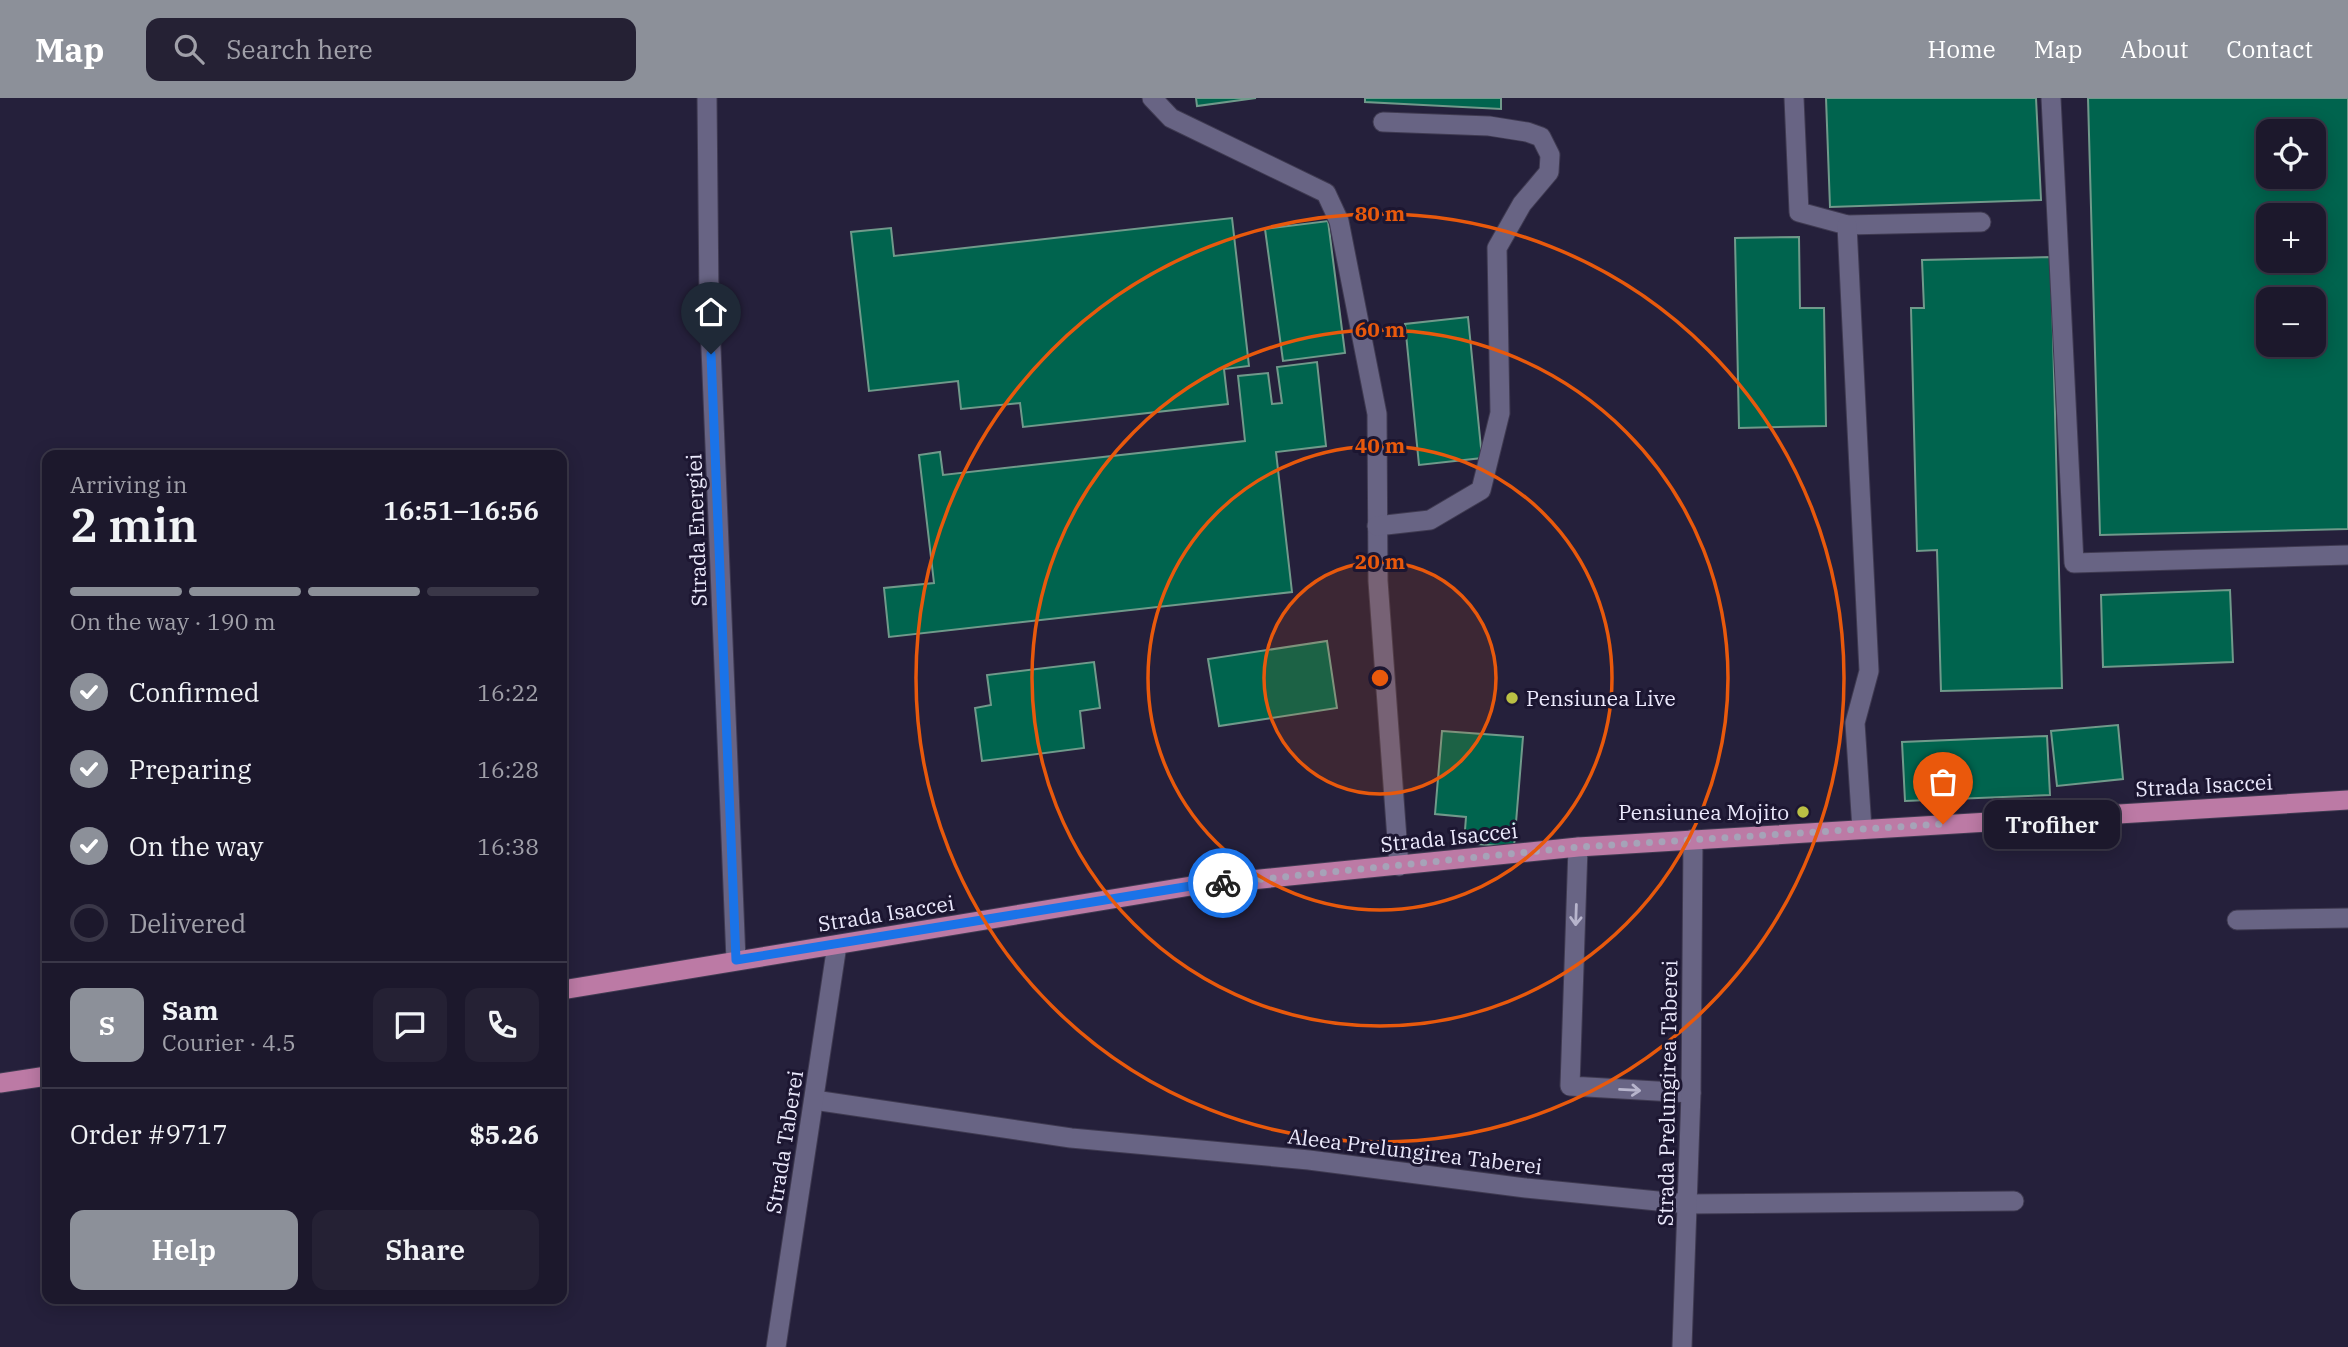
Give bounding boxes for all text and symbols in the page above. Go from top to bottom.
search box [146,18,636,81]
text: Map [35,28,104,71]
icon: search [170,30,208,68]
text: Search here [226,32,373,66]
text: Home [1928,33,1996,65]
text: Map [2034,33,2082,65]
text: About [2120,33,2188,65]
text: Contact [2226,33,2313,65]
map controls [2256,119,2326,357]
button: locate [2256,119,2326,189]
text: 80 m [1355,199,1405,227]
button: + [2256,203,2326,273]
pin [681,282,741,354]
button: − [2256,287,2326,357]
icon: home [692,293,730,331]
text: 60 m [1355,315,1405,343]
text: 40 m [1355,431,1405,459]
street label: Strada Energiei [679,453,713,607]
text: Arriving in [70,469,187,499]
text: 16:51–16:56 [383,493,539,527]
text: 2 min [70,495,198,555]
text: 20 m [1355,547,1405,575]
text: On the way · 190 m [70,606,276,636]
centre of rings [1368,666,1392,690]
icon: check [70,673,108,711]
text: Confirmed [129,675,260,709]
text: 16:22 [477,677,539,707]
place label: Pensiunea Live [1526,684,1676,712]
marker: Pensiunea Live [1504,690,1520,706]
icon: check [70,750,108,788]
text: Preparing [129,752,251,786]
pin [1913,752,1973,824]
text: 16:28 [477,754,539,784]
icon: bag [1924,763,1962,801]
street label: Strada Isaccei [2134,767,2274,803]
place label: Pensiunea Mojito [1618,798,1789,826]
callout: Trofiher [1985,800,2122,848]
marker: Pensiunea Mojito [1795,804,1811,820]
text: Trofiher [2005,809,2099,839]
street label: Strada Isaccei [1379,816,1519,858]
icon: check [70,827,108,865]
text: On the way [129,829,263,863]
text: 16:38 [477,831,539,861]
courier [1188,848,1258,918]
icon: bike [1204,864,1242,902]
street label: Strada Isaccei [816,888,956,938]
one-way arrow [1569,903,1582,926]
text: Delivered [129,906,246,940]
street label: Strada Prelungirea Taberei [1651,960,1683,1226]
button: chat [373,988,447,1062]
button: phone [465,988,539,1062]
text: Sam [162,993,218,1027]
text: S [99,1008,115,1042]
text: Courier · 4.5 [162,1027,296,1057]
street label: Strada Taberei [759,1068,809,1216]
one-way arrow [1619,1084,1641,1097]
text: Order #9717 [70,1117,228,1151]
text: $5.26 [469,1117,539,1151]
street label: Aleea Prelungirea Taberei [1286,1121,1544,1181]
button: Help [70,1210,298,1290]
button: Share [312,1210,539,1290]

